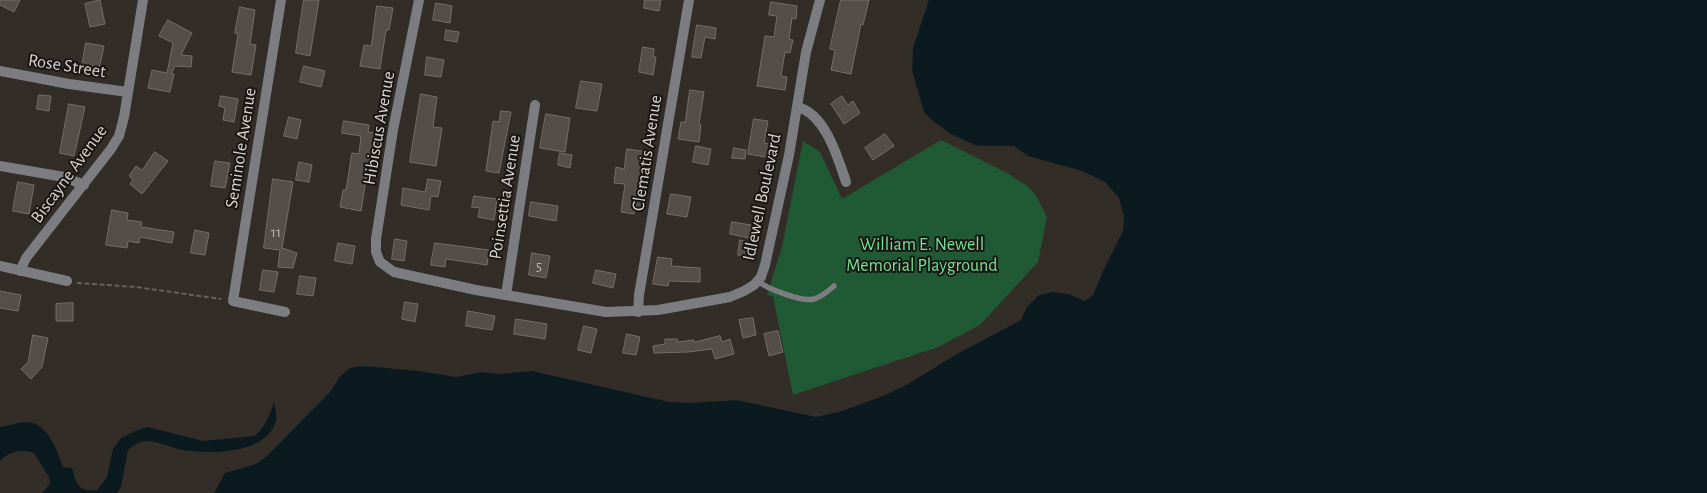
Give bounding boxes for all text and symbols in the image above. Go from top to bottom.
street label: Rose Street [27,49,107,83]
street label: Hibiscus Avenue [358,69,400,187]
street label: Seminole Avenue [221,86,261,210]
street label: Clematis Avenue [627,94,667,212]
street label: Biscayne Avenue [26,121,112,227]
street label: Idlewell Boulevard [738,131,786,263]
street label: Poinsettia Avenue [485,133,525,261]
house number: 11 [271,223,281,241]
park label: William E. Newell Memorial Playground [846,234,998,276]
house number: 5 [536,257,542,275]

